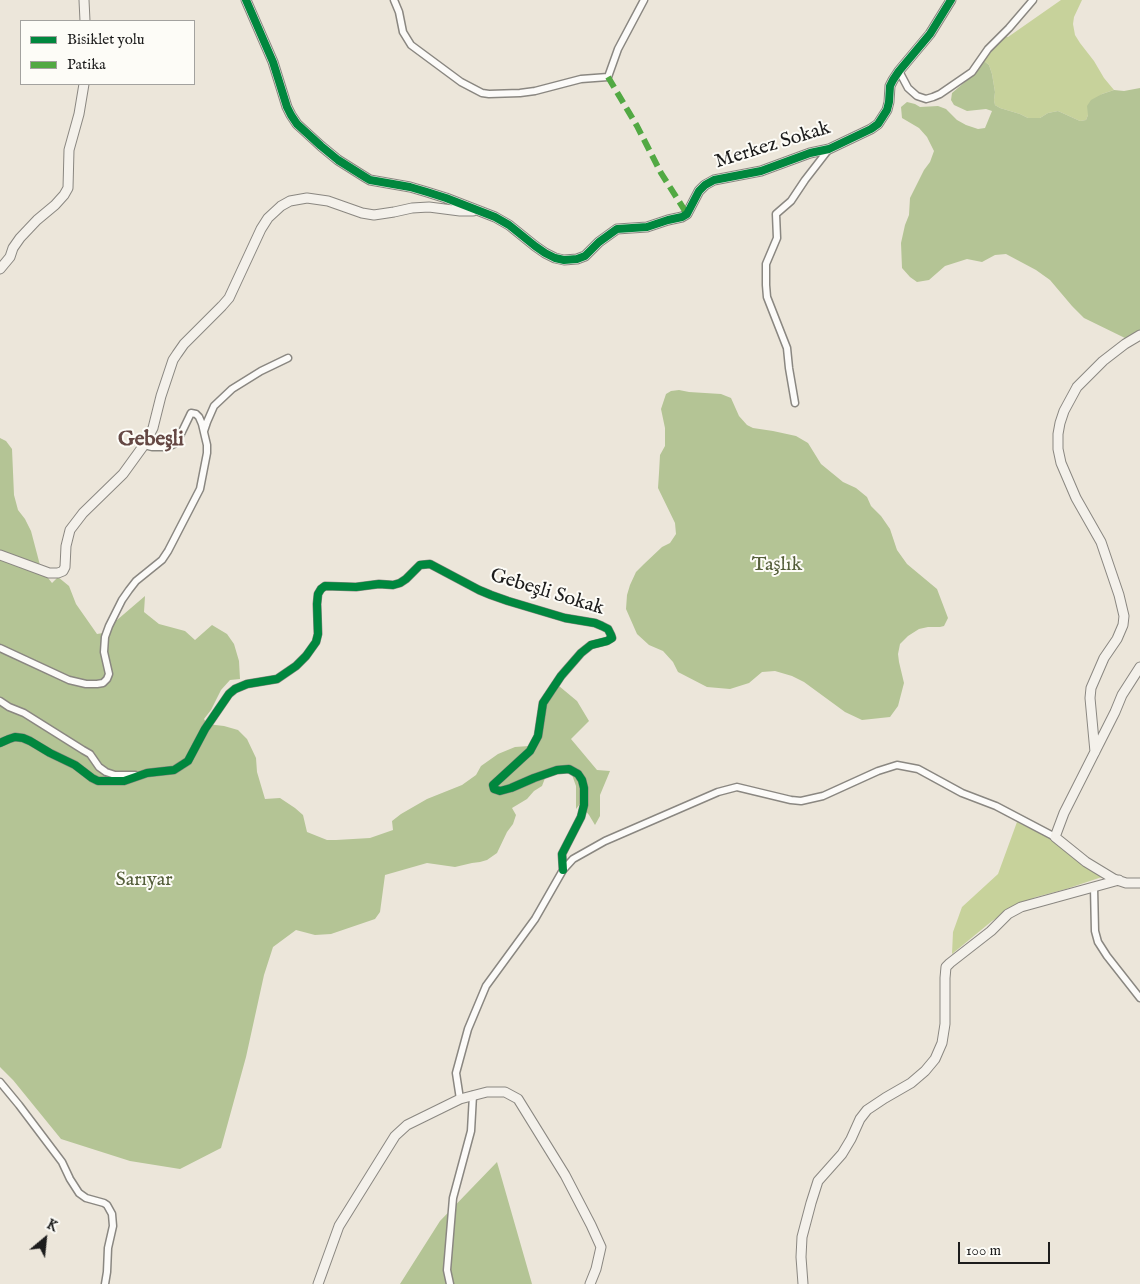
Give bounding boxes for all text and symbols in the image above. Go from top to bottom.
legend [20,20,195,85]
text: Bisiklet yolu [67,30,145,49]
text: Patika [67,55,106,74]
street label: Merkez Sokak [712,117,834,175]
district label: Gebeşli [118,428,184,454]
park label: Taşlık [752,554,802,578]
street label: Gebeşli Sokak [487,564,607,622]
park label: Sarıyar [115,869,173,893]
north arrow [20,1214,70,1264]
text: K [43,1215,61,1236]
scale bar [960,1232,1052,1264]
text: 100 m [966,1241,1001,1260]

